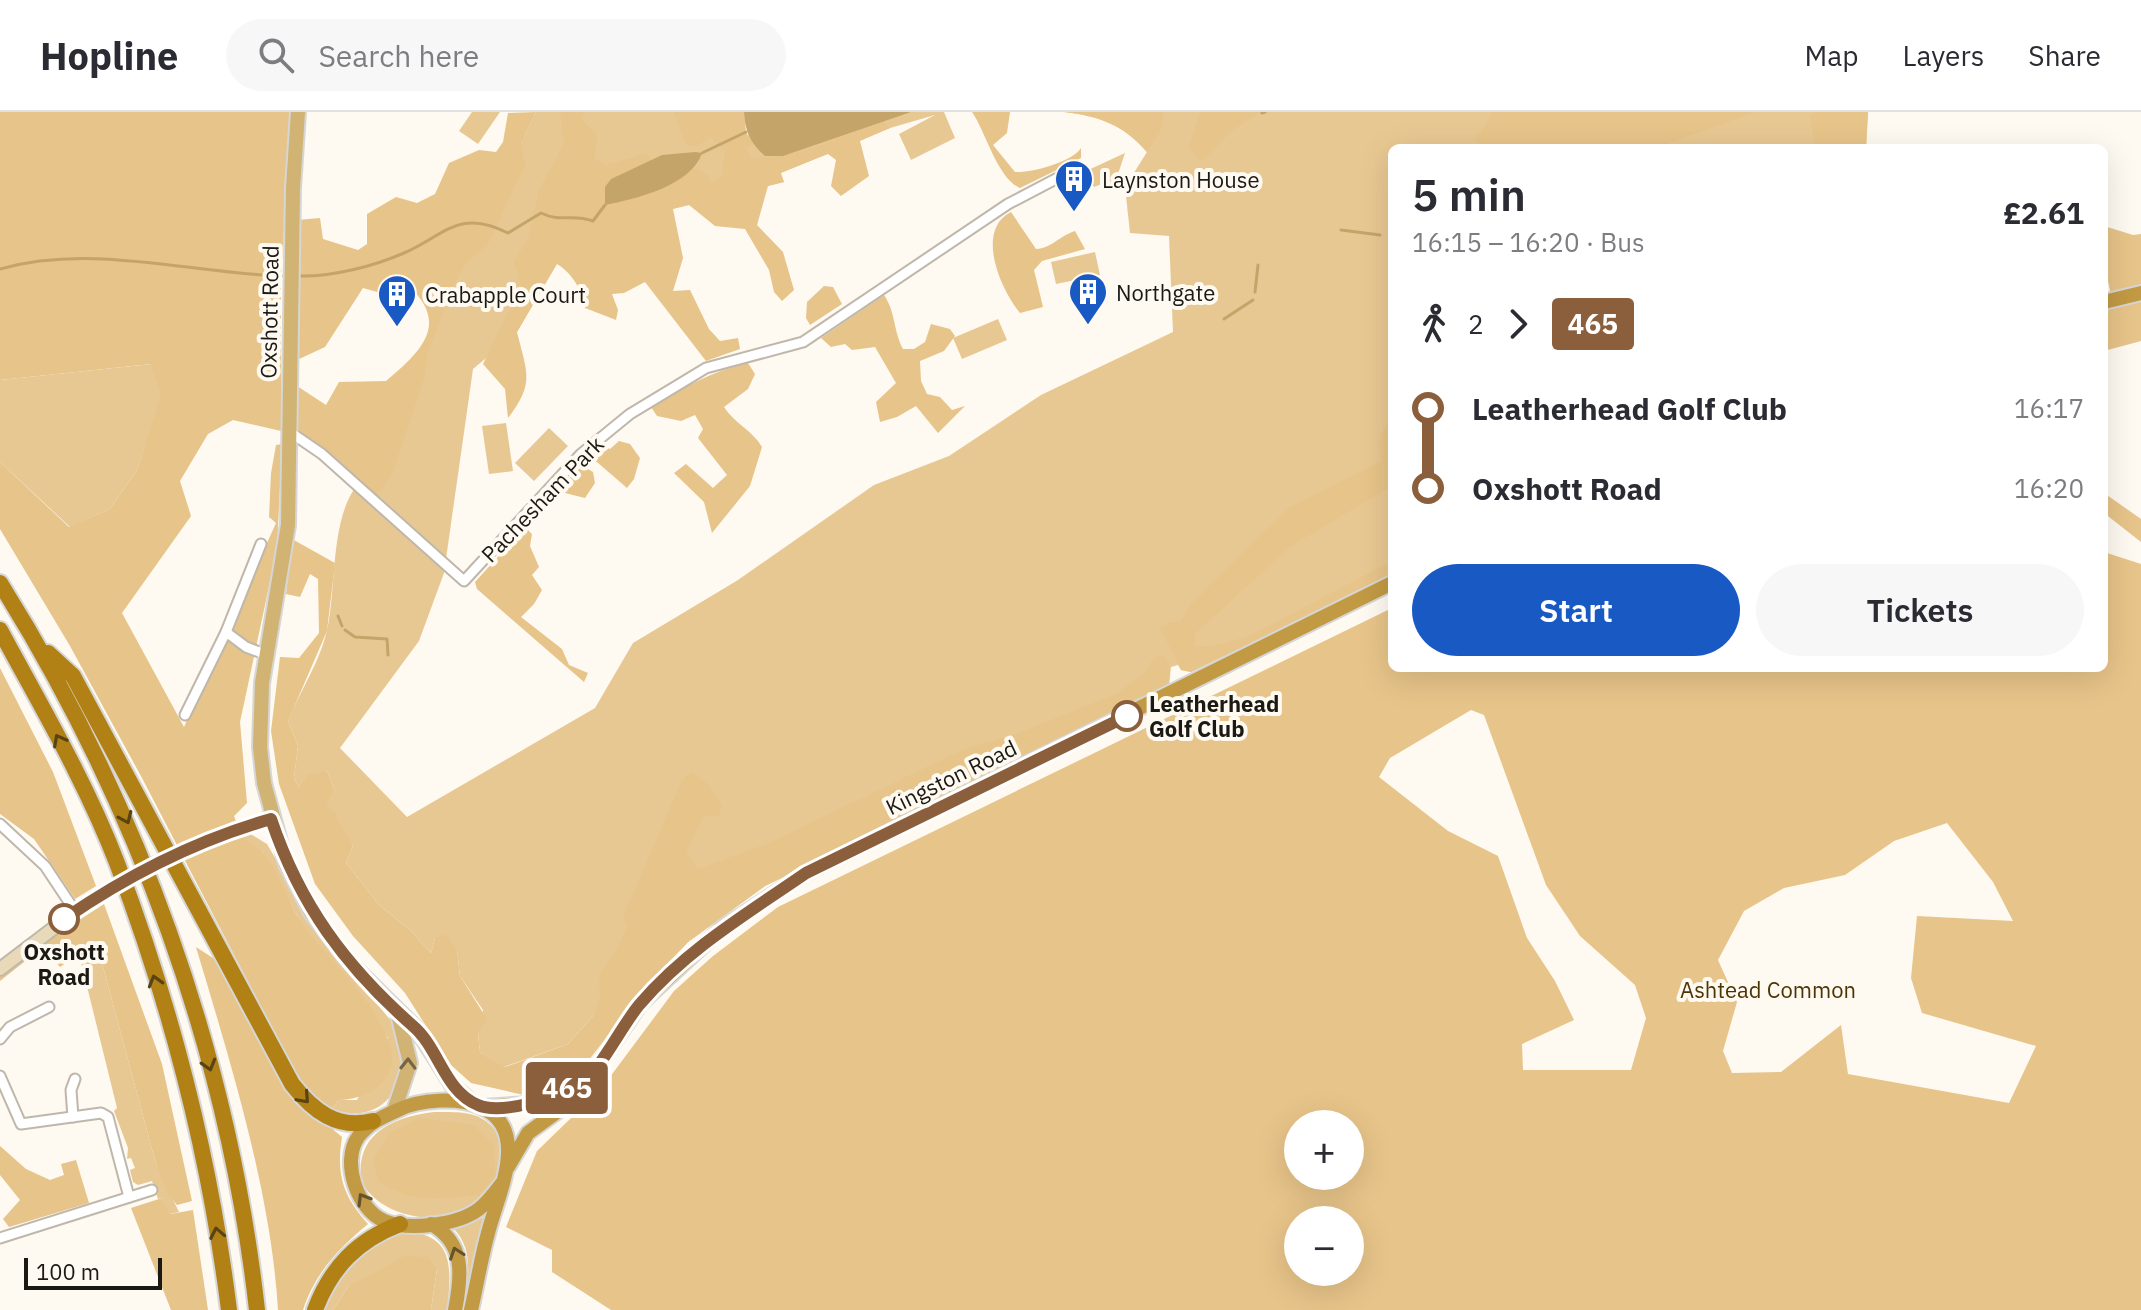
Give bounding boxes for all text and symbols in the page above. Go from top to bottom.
search box [226,19,786,91]
text: Hopline [40,31,178,80]
icon: search [254,33,298,77]
text: Search here [318,36,479,75]
text: Map [1804,37,1858,74]
text: Layers [1902,37,1984,74]
text: Share [2028,37,2101,74]
building icon: Laynston House [1053,158,1095,213]
place label: Laynston House [1102,165,1259,194]
text: 5 min [1412,166,1526,223]
text: £2.61 [2003,193,2084,232]
text: 16:15 – 16:20 · Bus [1412,225,1645,259]
street label: Oxshott Road [253,245,285,379]
building icon: Northgate [1067,271,1109,326]
building icon: Crabapple Court [376,273,418,328]
place label: Northgate [1116,278,1215,307]
place label: Crabapple Court [425,280,586,309]
icon: walk [1412,302,1456,346]
icon: forward [1496,302,1540,346]
text: 465 [1568,305,1618,342]
text: 2 [1468,307,1484,341]
text: Leatherhead Golf Club [1472,389,1787,428]
text: 16:17 [2014,391,2084,425]
street label: Pachesham Park [474,430,610,568]
text: Oxshott Road [1472,469,1662,508]
text: 16:20 [2014,471,2084,505]
button: Start [1412,564,1740,656]
button: Tickets [1756,564,2084,656]
place label: Leatherhead Golf Club [1149,689,1279,743]
marker: Leatherhead Golf Club [1112,701,1142,731]
street label: Kingston Road [881,733,1021,821]
one-way arrow [53,734,69,748]
one-way arrow [116,810,132,825]
marker: Oxshott Road [49,904,79,934]
place label: Oxshott Road [23,937,105,991]
one-way arrow [148,974,164,988]
park label: Ashtead Common [1680,975,1856,1004]
one-way arrow [199,1057,216,1071]
one-way arrow [399,1057,417,1069]
line badge: 465 [521,1062,613,1114]
text: 465 [542,1069,592,1106]
one-way arrow [295,1089,309,1103]
map controls [1284,1110,1364,1286]
button: + [1284,1110,1364,1190]
one-way arrow [358,1193,373,1207]
button: − [1284,1206,1364,1286]
one-way arrow [209,1227,226,1240]
one-way arrow [449,1247,465,1261]
scale bar [24,1254,162,1290]
text: 100 m [36,1257,100,1286]

